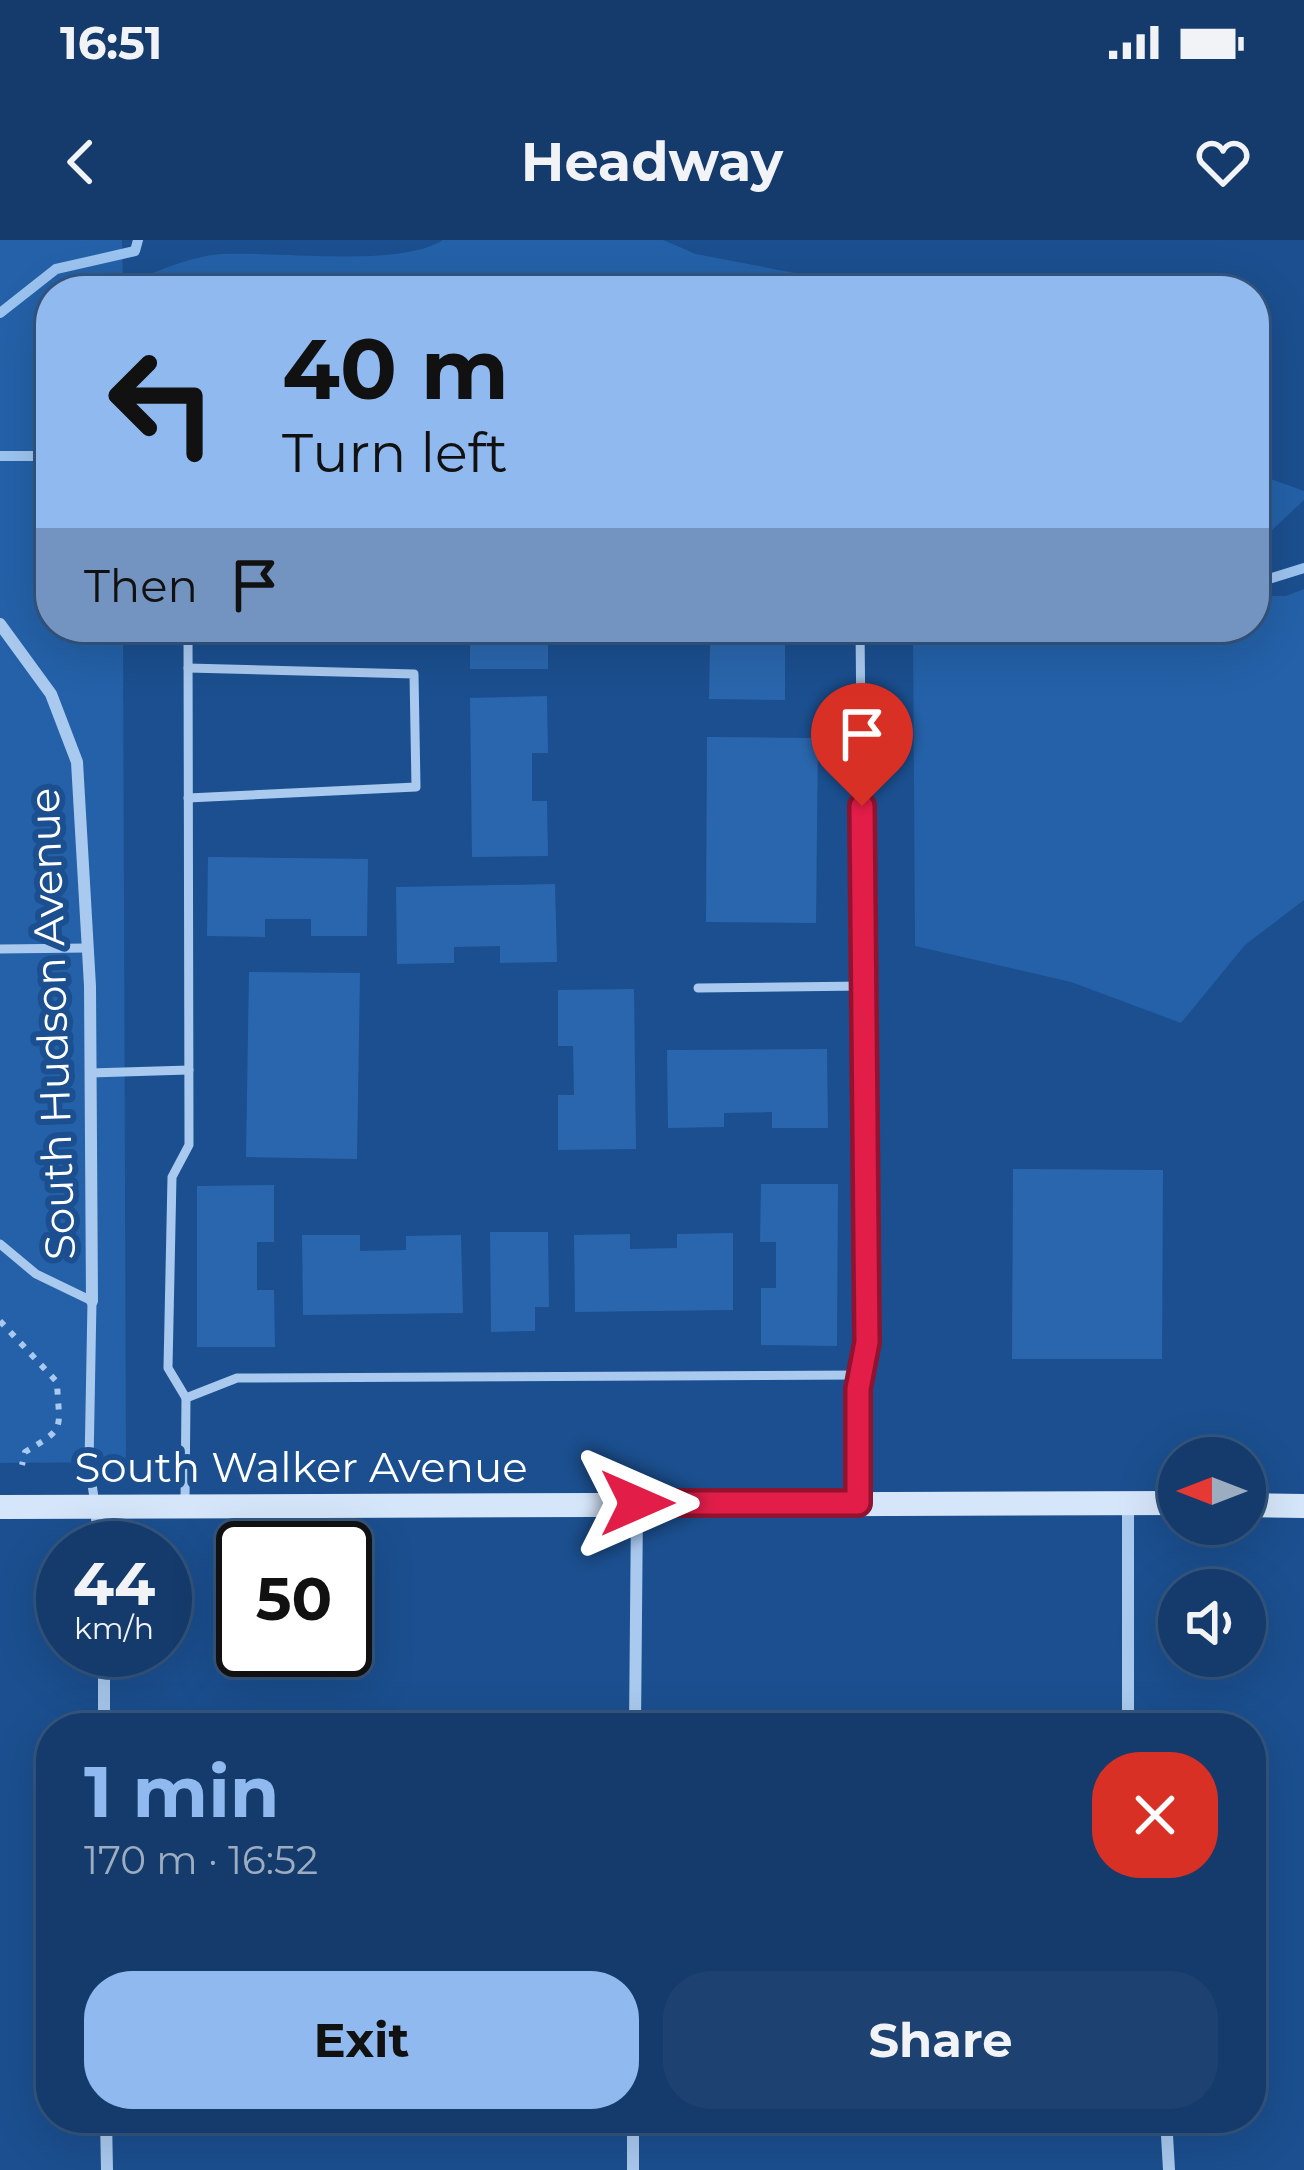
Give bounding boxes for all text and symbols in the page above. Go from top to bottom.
text: 16:51 [60,15,163,70]
icon: back [48,129,114,195]
text: Headway [521,129,783,195]
icon: heart [1190,129,1256,195]
text: 40 m [282,318,509,420]
icon: left [84,324,240,480]
text: Turn left [282,420,508,486]
icon: arrive [222,552,288,618]
text: Then [84,558,198,613]
pin [811,683,913,806]
icon: arrive [829,701,895,767]
street label: South Hudson Avenue [18,787,86,1261]
north arrow [1158,1437,1266,1545]
map controls [1158,1437,1266,1677]
position arrow [574,1440,700,1566]
street label: South Walker Avenue [74,1441,528,1493]
speed limit sign: 50 [216,1521,372,1677]
text: 44 [73,1547,155,1620]
button: sound [1158,1569,1266,1677]
text: km/h [74,1610,154,1647]
text: 1 min [84,1747,280,1835]
button: close [1092,1752,1218,1878]
text: 170 m · 16:52 [84,1836,318,1884]
button: Exit [84,1971,639,2109]
button: Share [663,1971,1218,2109]

